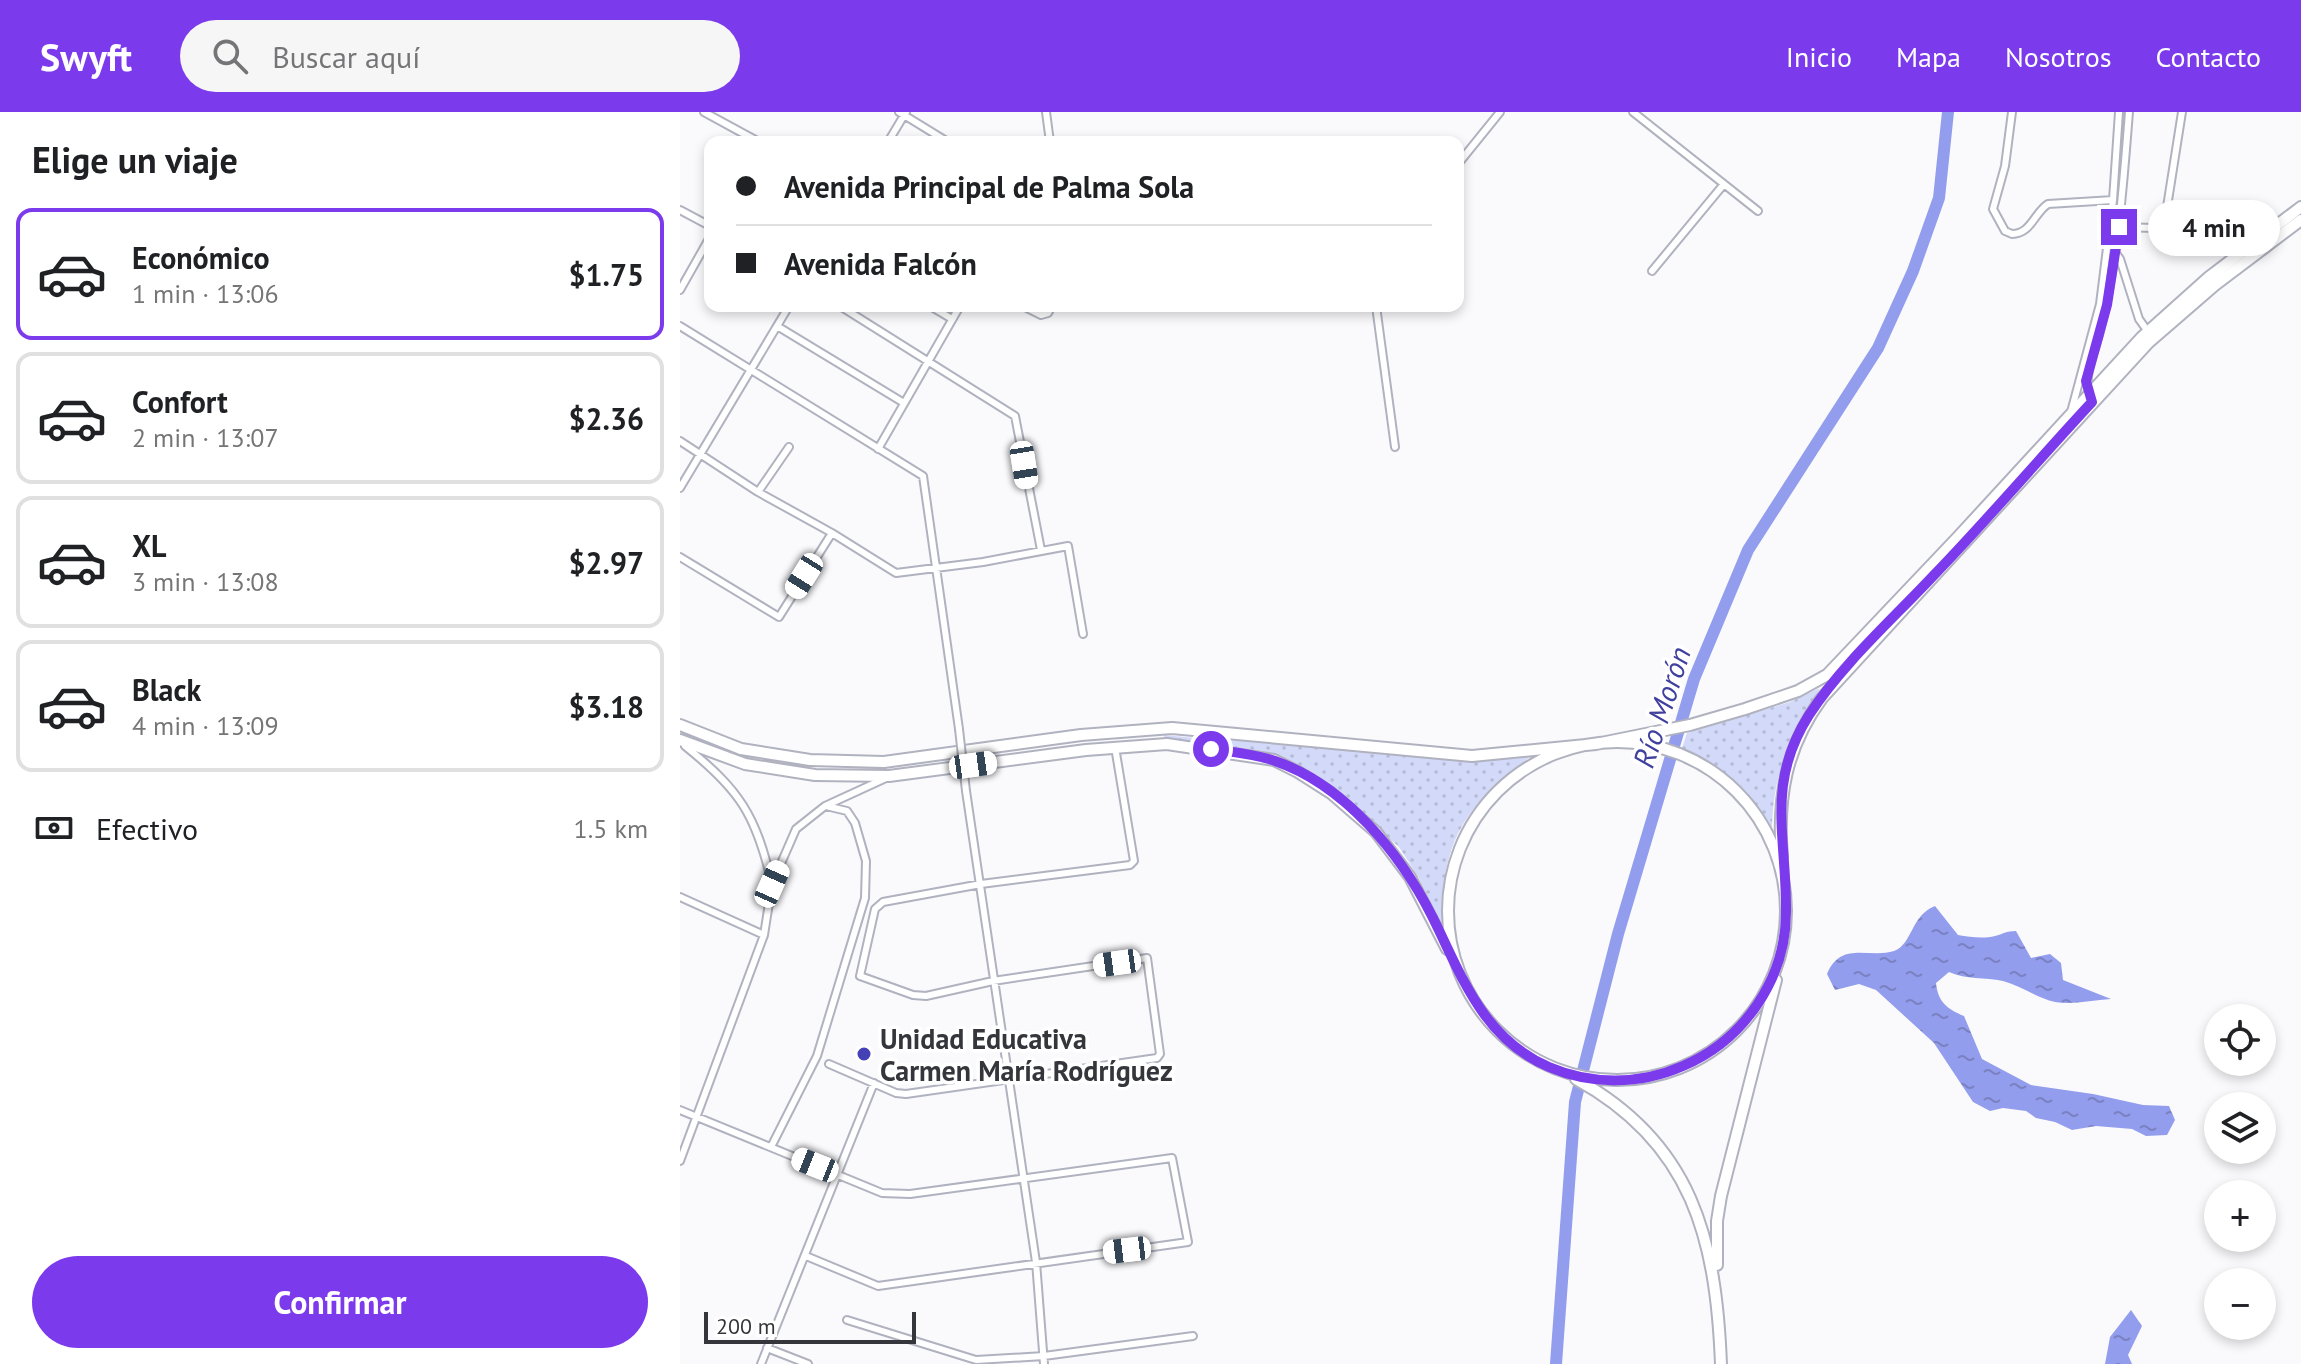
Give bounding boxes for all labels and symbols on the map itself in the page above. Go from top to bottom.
callout: 4 min [2147,199,2279,255]
route end [2101,209,2137,245]
car [1008,439,1040,491]
car [781,549,827,603]
water label: Río Morón [1623,641,1699,773]
route start [1193,731,1229,767]
car [948,750,998,780]
car [751,857,793,911]
car [1092,948,1142,978]
place label: Unidad Educativa Carmen María Rodríguez [880,1020,1173,1089]
marker: Unidad Educativa Carmen María Rodríguez [855,1045,873,1063]
car [788,1145,842,1185]
car [1102,1235,1152,1265]
scale bar [704,1308,916,1344]

